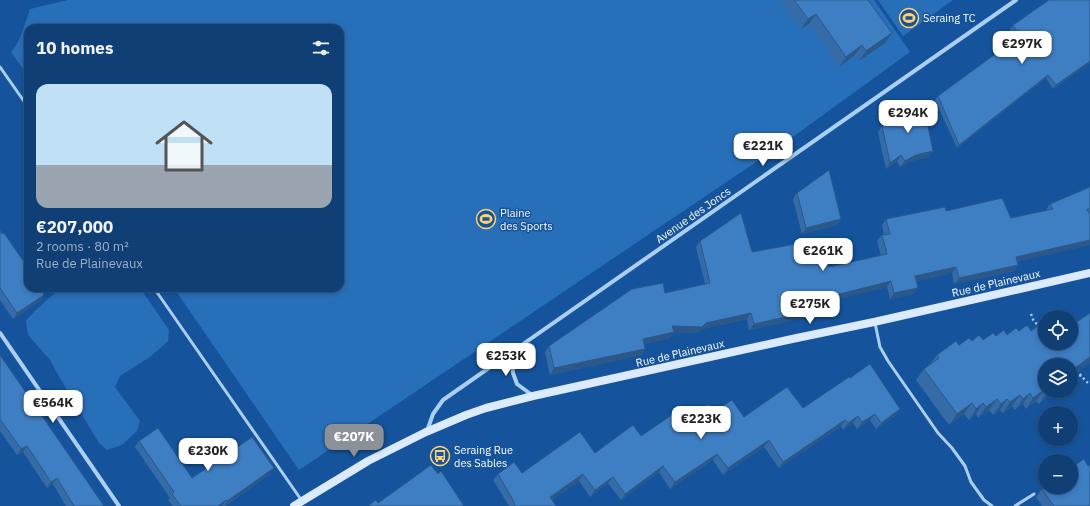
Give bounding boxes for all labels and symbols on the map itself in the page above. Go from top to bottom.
sports icon: Seraing TC [898,7,920,29]
place label: Seraing TC [923,11,976,25]
pin: €297K [994,31,1050,65]
pin: €294K [880,100,936,134]
pin: €221K [735,133,791,167]
street label: Avenue des Joncs [653,184,733,246]
place label: Plaine des Sports [500,206,553,233]
sports icon: Plaine des Sports [475,208,497,230]
pin: €261K [795,238,851,272]
street label: Rue de Plainevaux [950,266,1042,300]
pin: €275K [782,291,838,325]
street label: Rue de Plainevaux [634,336,726,370]
pin: €253K [478,343,534,377]
pin: €564K [25,390,81,424]
pin: €223K [673,406,729,440]
pin: €207K [326,424,382,458]
pin: €230K [180,438,236,472]
place label: Seraing Rue des Sables [454,443,513,470]
bus stop icon: Seraing Rue des Sables [429,445,451,467]

